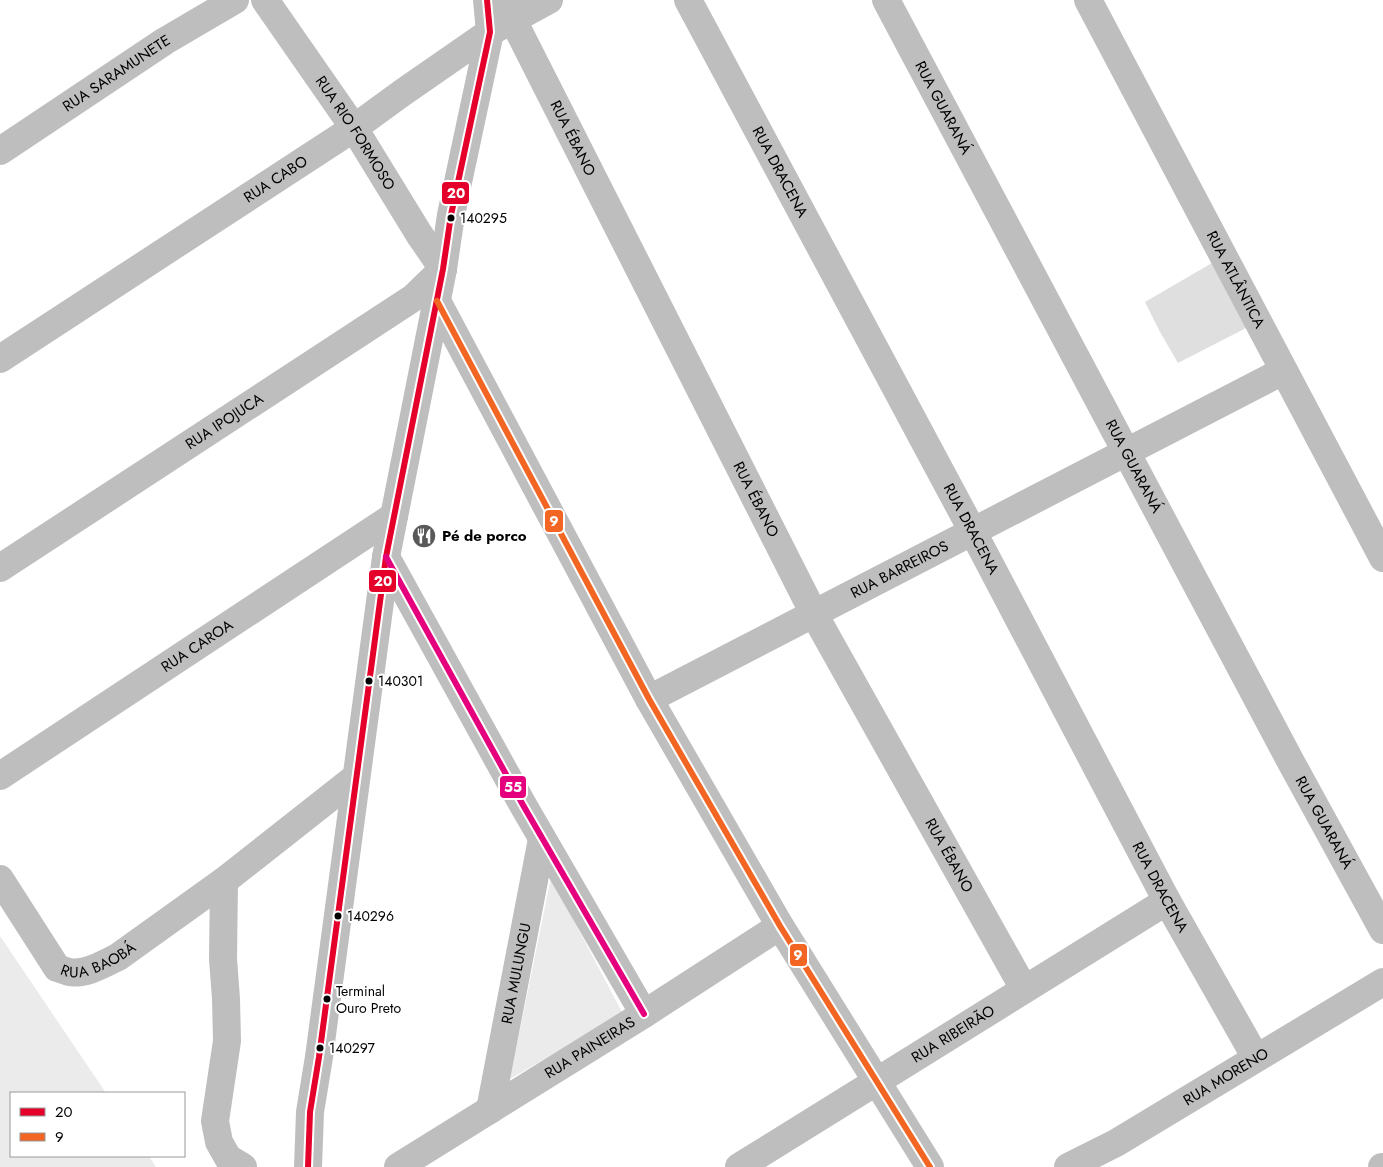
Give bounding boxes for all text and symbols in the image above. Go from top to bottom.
street label: RUA SARAMUNETE [58,29,174,117]
street label: RUA GUARANÁ [909,57,977,158]
street label: RUA RIO FORMOSO [310,71,401,195]
street label: RUA ÉBANO [545,97,601,180]
street label: RUA DRACENA [747,122,814,221]
street label: RUA CABO [239,150,312,208]
line badge: 20 [441,181,470,205]
text: 20 [447,183,465,203]
place label: 140295 [460,208,507,228]
marker: 140295 [446,213,456,223]
street label: RUA ATLÂNTICA [1201,227,1271,332]
street label: RUA IPOJUCA [181,388,268,455]
street label: RUA GUARANÁ [1100,416,1168,517]
street label: RUA ÉBANO [728,458,784,541]
street label: RUA DRACENA [938,479,1004,578]
line badge: 9 [544,509,564,533]
text: 9 [549,511,559,531]
restaurant icon: Pé de porco [411,523,437,549]
place label: Pé de porco [442,525,527,547]
street label: RUA BARREIROS [847,535,952,604]
line badge: 20 [368,569,397,593]
text: 20 [374,571,392,591]
street label: RUA CAROA [157,614,237,678]
place label: 140301 [378,671,423,691]
marker: 140301 [364,676,374,686]
street label: RUA GUARANÁ [1290,772,1359,873]
line badge: 55 [499,775,527,799]
text: 55 [504,777,522,797]
street label: RUA ÉBANO [919,814,979,897]
street label: RUA DRACENA [1127,838,1194,937]
place label: 140296 [347,906,394,926]
marker: 140296 [333,911,343,921]
street label: RUA MULUNGU [496,921,537,1026]
street label: RUA BAOBÁ [58,937,140,984]
line badge: 9 [789,943,808,967]
text: 9 [793,945,803,965]
place label: Terminal Ouro Preto [336,981,401,1018]
marker: Terminal Ouro Preto [322,994,332,1004]
street label: RUA RIBEIRÃO [907,1000,999,1068]
street label: RUA PAINEIRAS [540,1011,640,1084]
place label: 140297 [329,1038,375,1058]
street label: RUA MORENO [1179,1042,1273,1111]
marker: 140297 [315,1043,325,1053]
legend [10,1092,185,1157]
text: 20 [55,1101,73,1123]
text: 9 [55,1126,64,1148]

